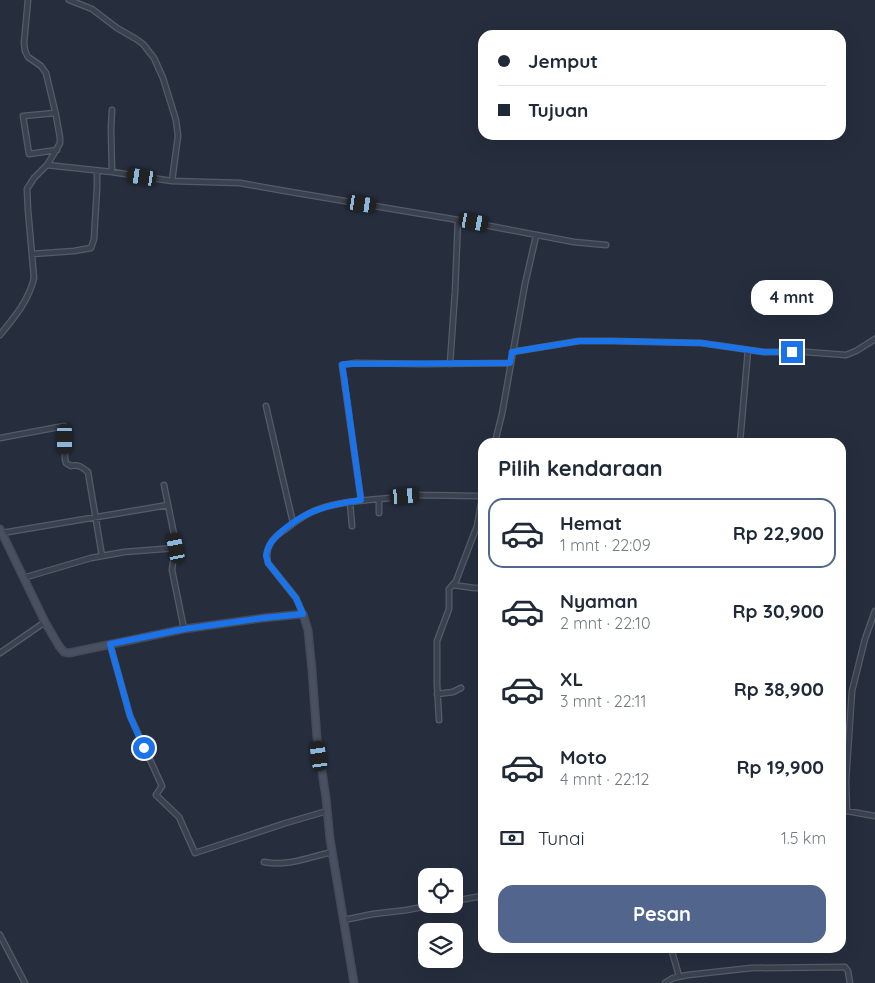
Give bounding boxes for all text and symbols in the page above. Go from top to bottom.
text: Jemput [528,49,598,73]
text: Tujuan [528,98,588,122]
car [126,167,157,187]
car [346,194,377,214]
car [457,212,490,232]
callout: 4 mnt [751,280,833,314]
text: 4 mnt [770,287,814,307]
route end [781,341,803,363]
car [57,424,72,454]
text: Pilih kendaraan [498,454,663,482]
car [389,487,420,505]
icon: car [500,511,545,556]
text: Hemat [560,511,622,535]
text: Rp 22,900 [733,521,824,545]
car [165,532,186,564]
text: 1 mnt · 22:09 [560,535,651,555]
icon: car [500,589,545,634]
text: Nyaman [560,589,638,613]
text: Rp 30,900 [732,599,824,623]
text: 2 mnt · 22:10 [560,613,651,633]
icon: car [500,667,545,712]
text: XL [560,667,583,691]
text: Rp 38,900 [734,677,824,701]
text: 3 mnt · 22:11 [560,691,646,711]
route start [133,737,155,759]
car [309,740,328,772]
icon: car [500,745,545,790]
text: Moto [560,745,607,769]
text: Rp 19,900 [737,755,824,779]
text: 4 mnt · 22:12 [560,769,649,789]
icon: cash [498,824,526,852]
text: Tunai [538,826,585,850]
text: 1.5 km [781,828,826,848]
map controls [418,868,463,968]
button: locate [418,868,463,913]
button: Pesan [498,885,826,943]
button: layers [418,923,463,968]

